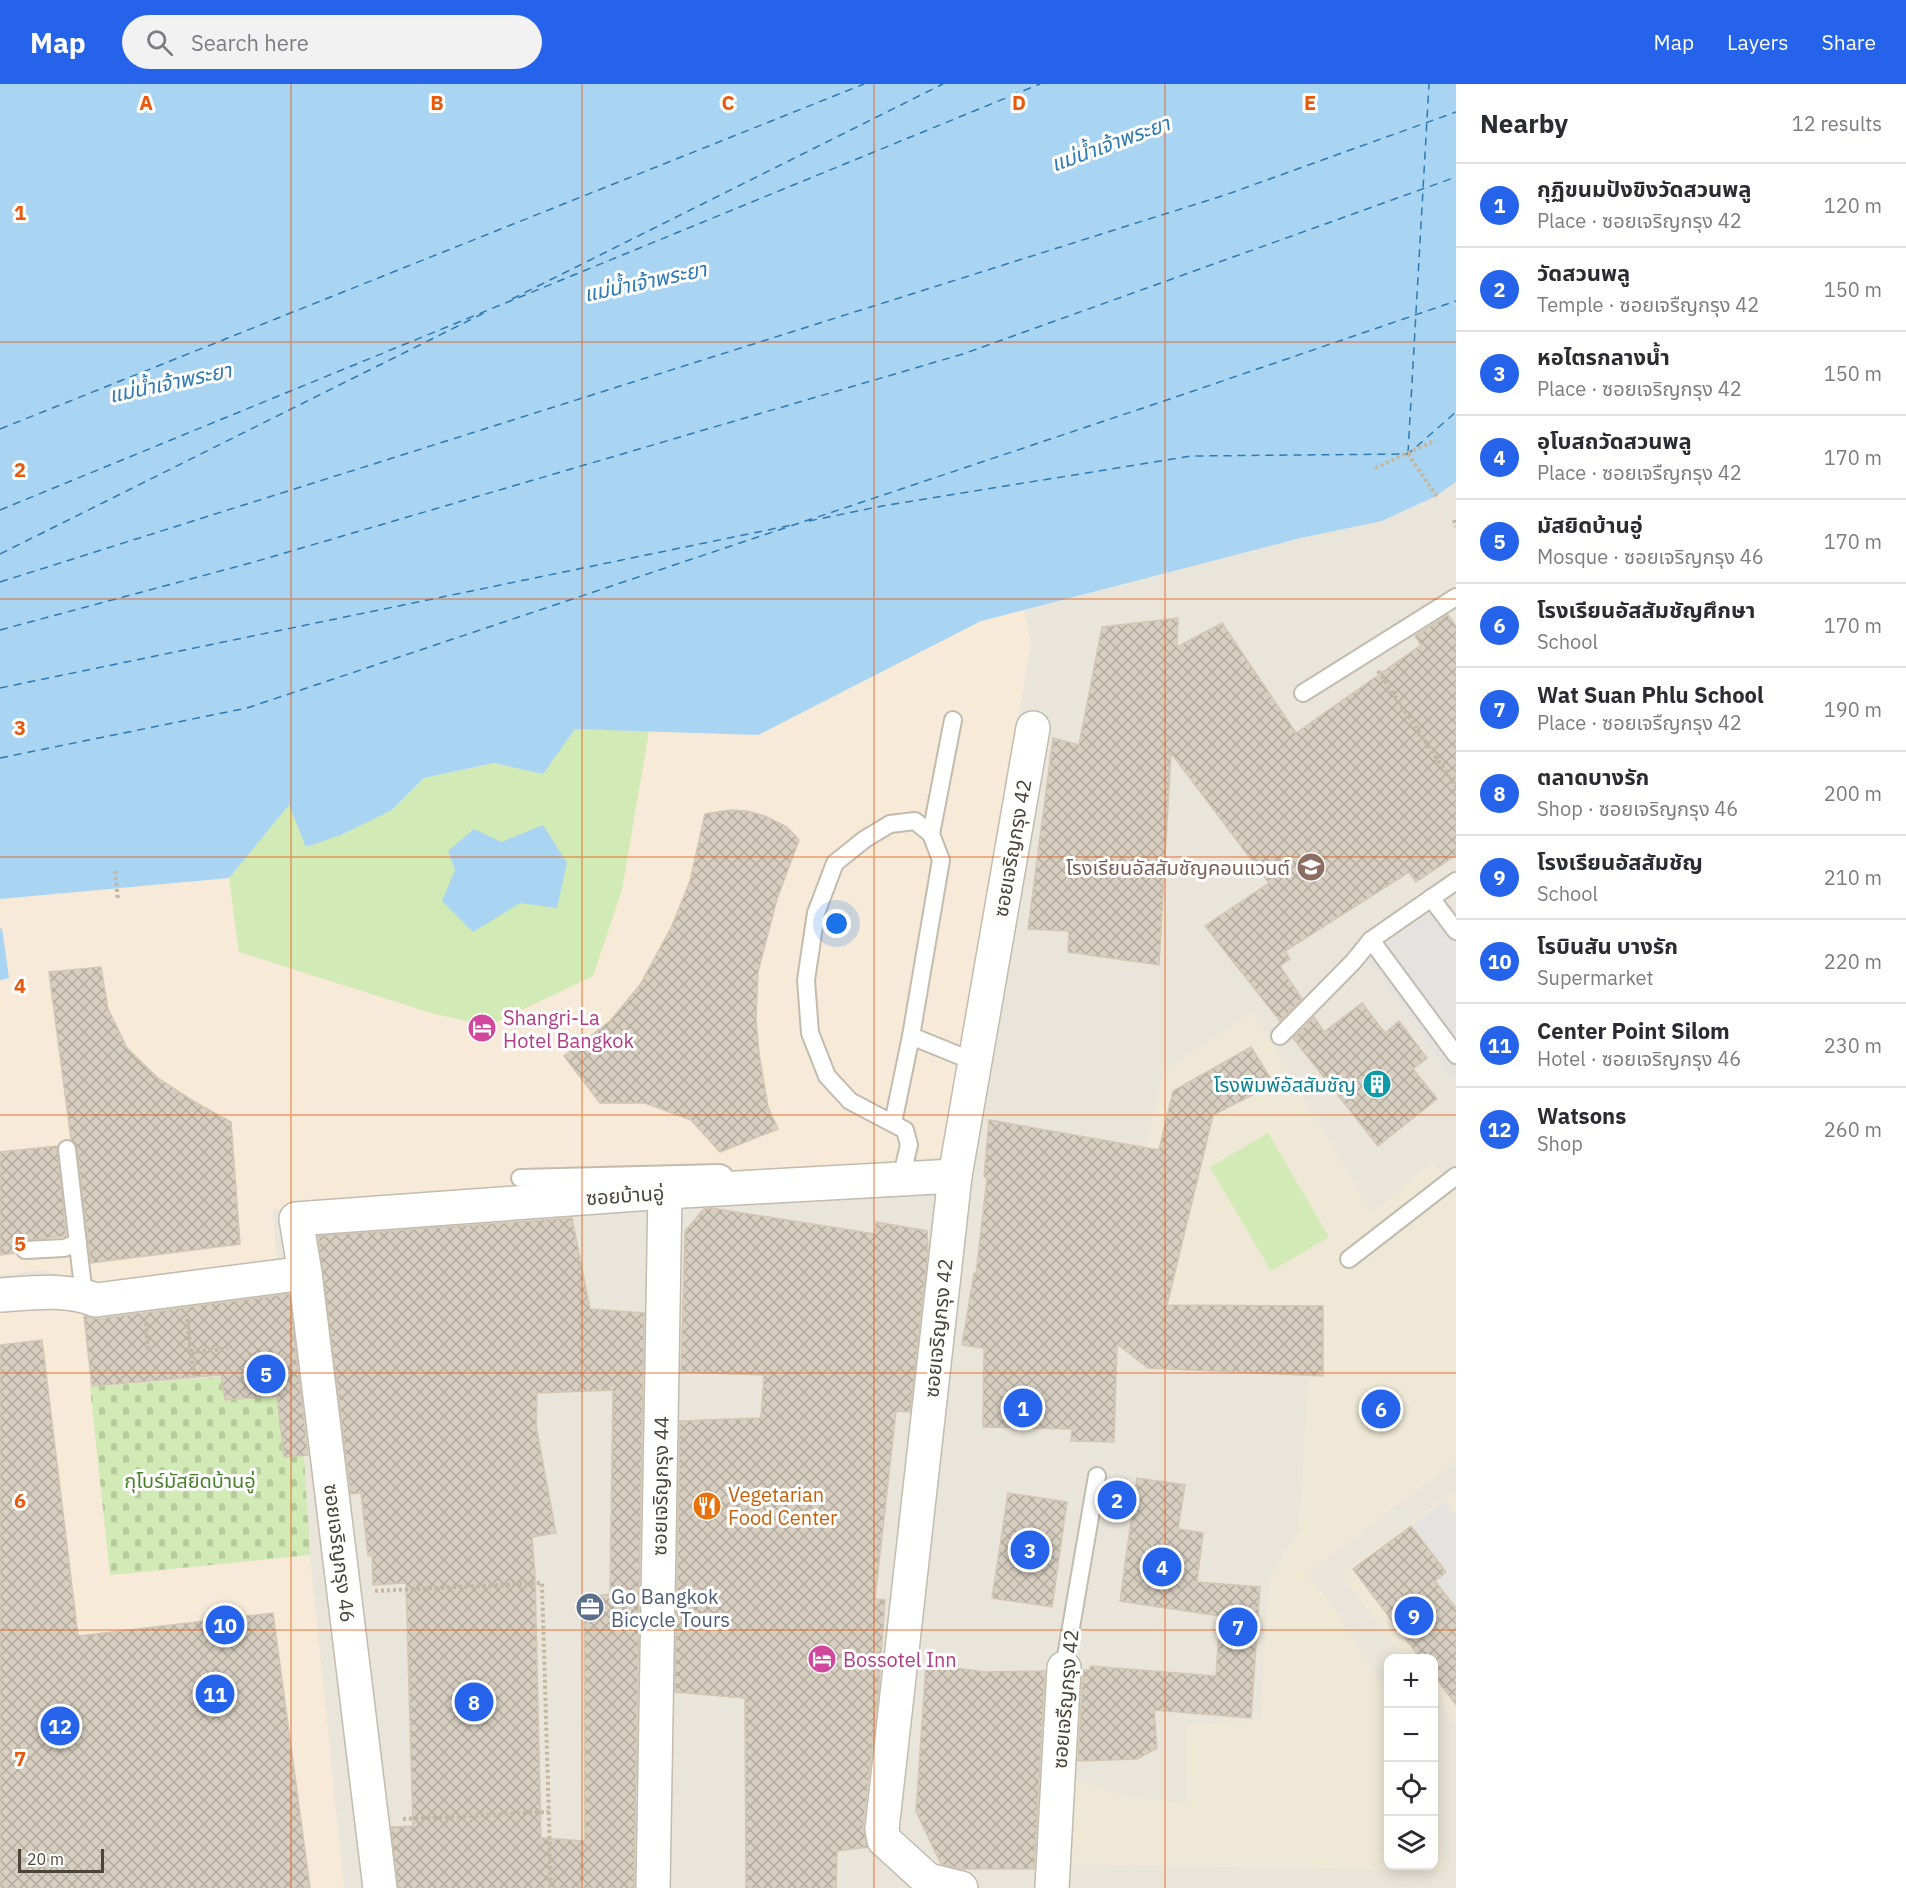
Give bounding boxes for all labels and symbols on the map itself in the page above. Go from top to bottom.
text: A [139,89,153,116]
text: B [430,89,444,116]
text: C [721,89,735,116]
text: D [1012,89,1026,116]
text: E [1304,89,1316,116]
water label: แม่น้ำเจ้าพระยา [1047,108,1175,177]
text: 1 [14,199,26,226]
water label: แม่น้ำเจ้าพระยา [581,254,710,308]
water label: แม่น้ำเจ้าพระยา [106,355,235,409]
text: 2 [14,456,26,483]
text: 3 [14,714,26,741]
street label: ซอยเจริญกรุง 42 [987,777,1037,919]
school or university icon: โรงเรียนอัสสัมชัญคอนแวนต์ [1295,851,1327,883]
place label: โรงเรียนอัสสัมชัญคอนแวนต์ [1066,854,1290,881]
your location [822,909,851,938]
text: 4 [14,972,26,999]
place label: Shangri-La Hotel Bangkok [503,1004,634,1054]
hotel icon: Shangri-La Hotel Bangkok [466,1012,498,1044]
building icon: โรงพิมพ์อัสสัมชัญ [1361,1068,1393,1100]
place label: โรงพิมพ์อัสสัมชัญ [1214,1071,1356,1098]
street label: ซอยบ้านอู่ [585,1179,665,1211]
text: 5 [14,1230,26,1257]
street label: ซอยเจริญกรุง 42 [917,1257,959,1399]
pin: 5 [246,1352,286,1396]
pin: 1 [1004,1386,1042,1430]
pin: 6 [1362,1386,1400,1432]
street label: ซอยเจริญกรุง 44 [645,1416,675,1556]
park label: กุโบร์มัสยิดบ้านอู่ [124,1467,256,1494]
pin: 2 [1098,1478,1136,1522]
place label: Vegetarian Food Center [728,1481,837,1531]
street label: ซอยเจริญกรุง 46 [318,1482,362,1624]
text: 6 [14,1487,26,1514]
restaurant icon: Vegetarian Food Center [691,1490,723,1522]
pin: 3 [1010,1528,1050,1572]
pin: 4 [1142,1544,1182,1590]
place label: Go Bangkok Bicycle Tours [611,1583,730,1633]
office icon: Go Bangkok Bicycle Tours [574,1591,606,1623]
pin: 9 [1394,1594,1434,1639]
pin: 10 [206,1602,244,1648]
pin: 7 [1218,1604,1258,1650]
street label: ซอยเจรืญกรุง 42 [1045,1628,1085,1770]
hotel icon: Bossotel Inn [806,1643,838,1675]
place label: Bossotel Inn [843,1646,957,1673]
pin: 11 [196,1672,234,1716]
pin: 8 [454,1680,494,1724]
pin: 12 [40,1704,80,1748]
text: 7 [14,1745,26,1772]
scale bar [18,1846,104,1874]

